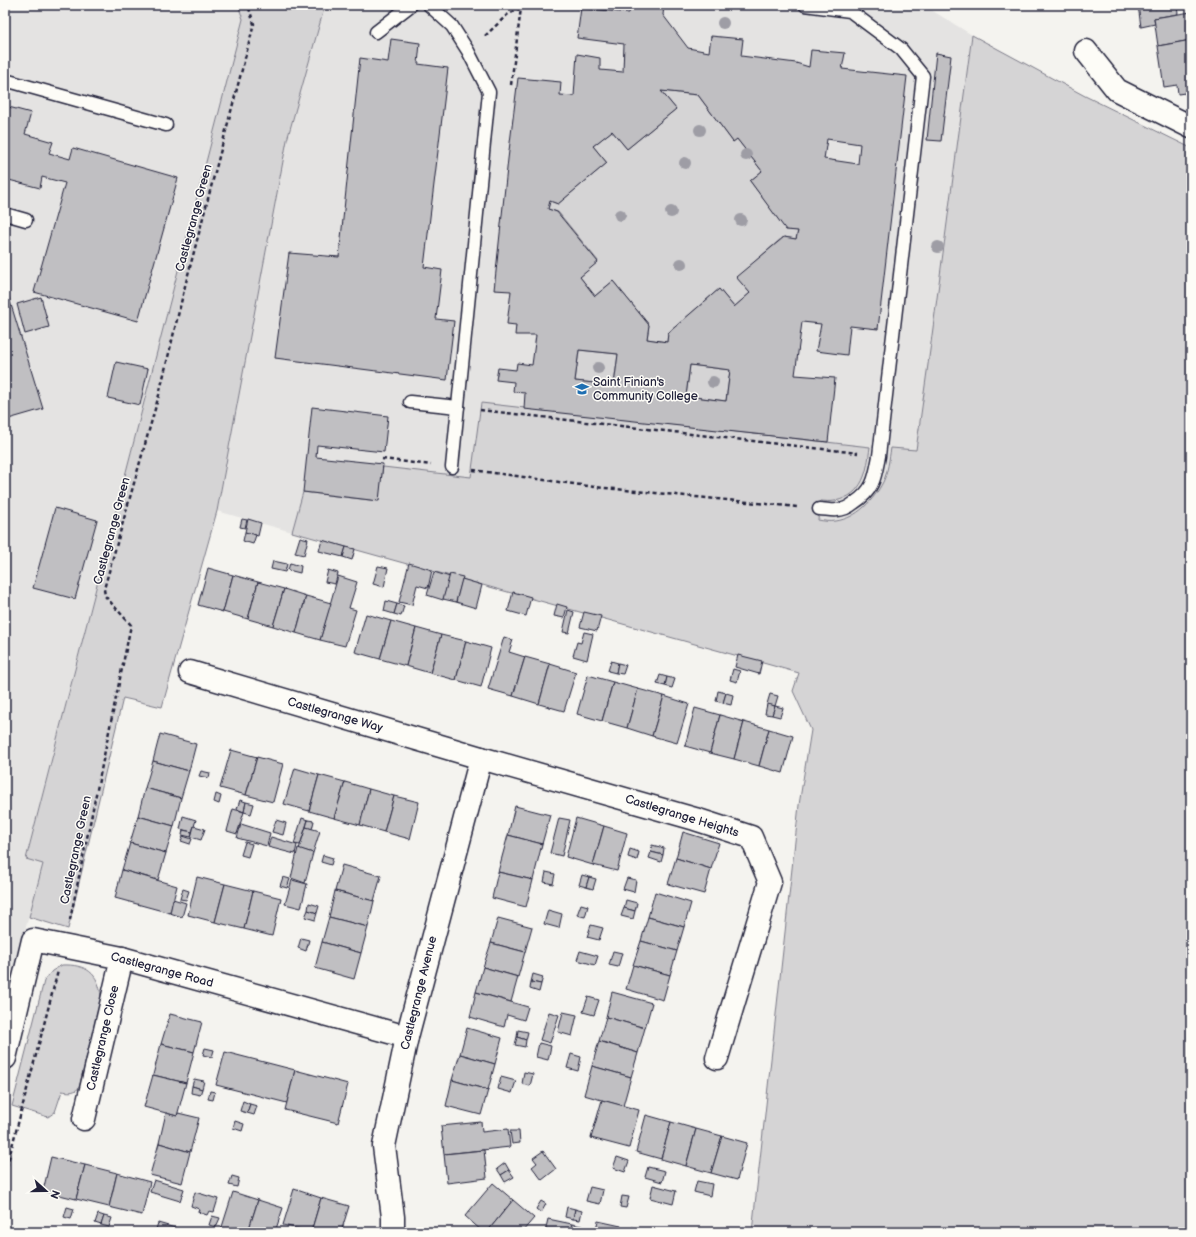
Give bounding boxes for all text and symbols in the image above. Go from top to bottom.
street label: Castlegrange Green [172,162,216,273]
place label: Saint Finian's Community College [593,375,698,404]
school or university icon: Saint Finian's Community College [574,381,590,397]
street label: Castlegrange Green [90,475,134,586]
street label: Castlegrange Way [286,694,385,736]
street label: Castlegrange Heights [623,792,741,840]
street label: Castlegrange Green [57,794,95,906]
street label: Castlegrange Avenue [398,935,440,1051]
street label: Castlegrange Road [109,949,215,991]
street label: Castlegrange Close [84,984,122,1092]
north arrow [26,1171,66,1211]
text: N [47,1188,62,1201]

